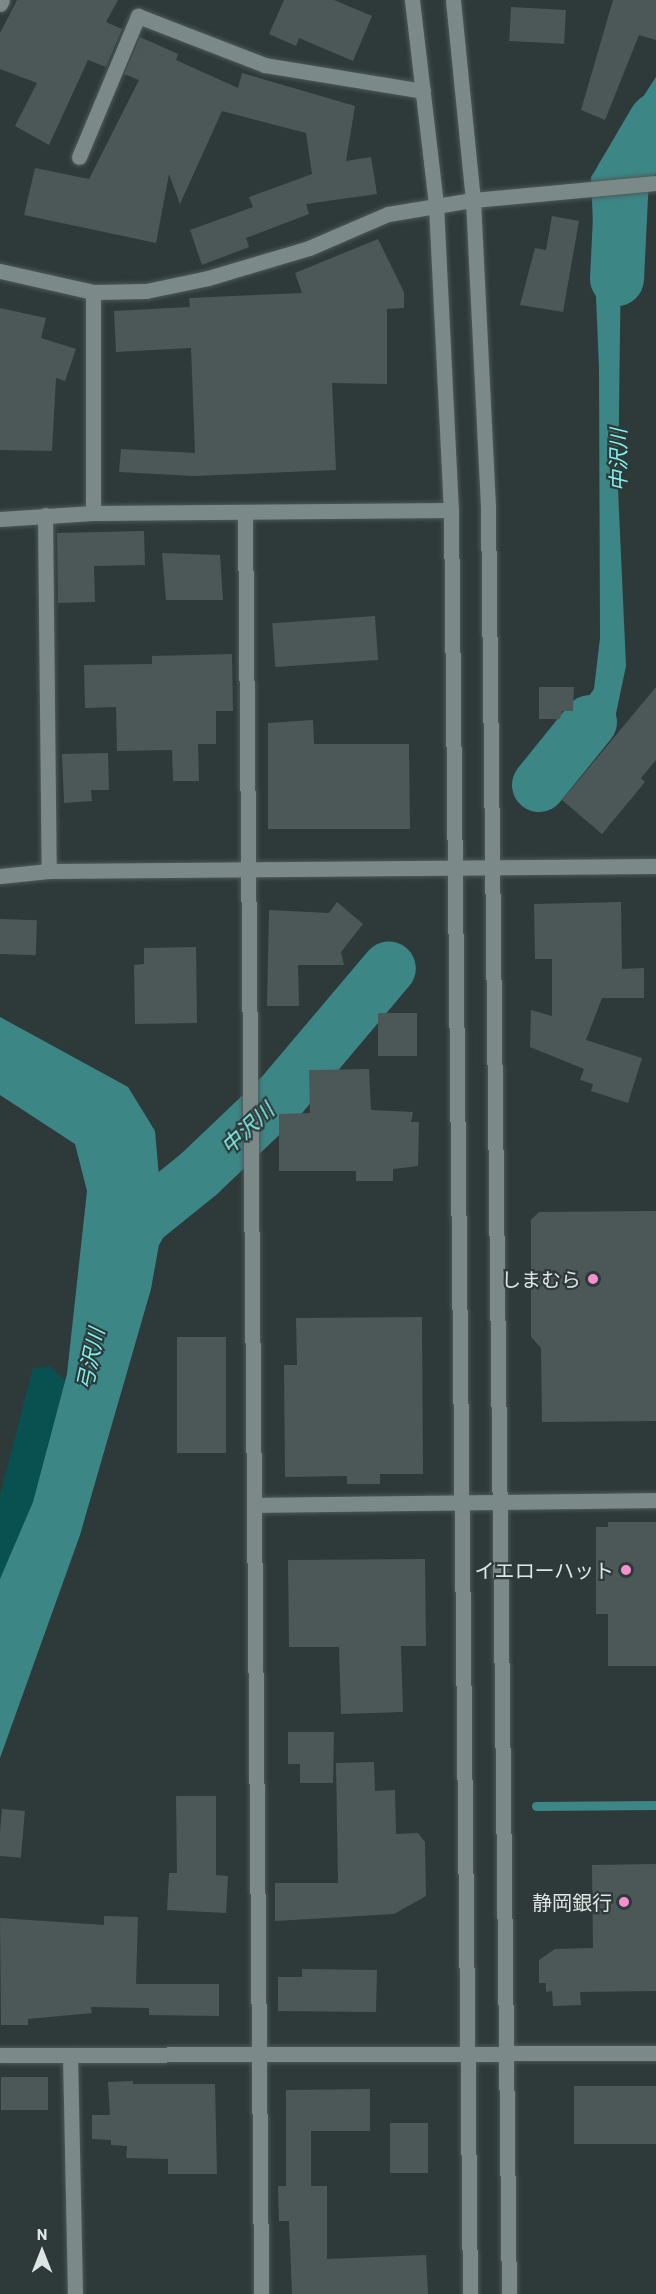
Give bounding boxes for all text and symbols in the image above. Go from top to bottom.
water label: 中沢川 [605,429,631,491]
water label: 中沢川 [215,1097,279,1159]
place label: しまむら [501,1267,581,1291]
marker: しまむら [586,1272,600,1286]
water label: 弓沢川 [71,1326,109,1392]
place label: イエローハット [474,1558,614,1582]
marker: イエローハット [619,1563,633,1577]
place label: 静岡銀行 [532,1890,612,1914]
marker: 静岡銀行 [617,1895,631,1909]
north arrow [12,2222,72,2282]
text: N [37,2224,47,2243]

